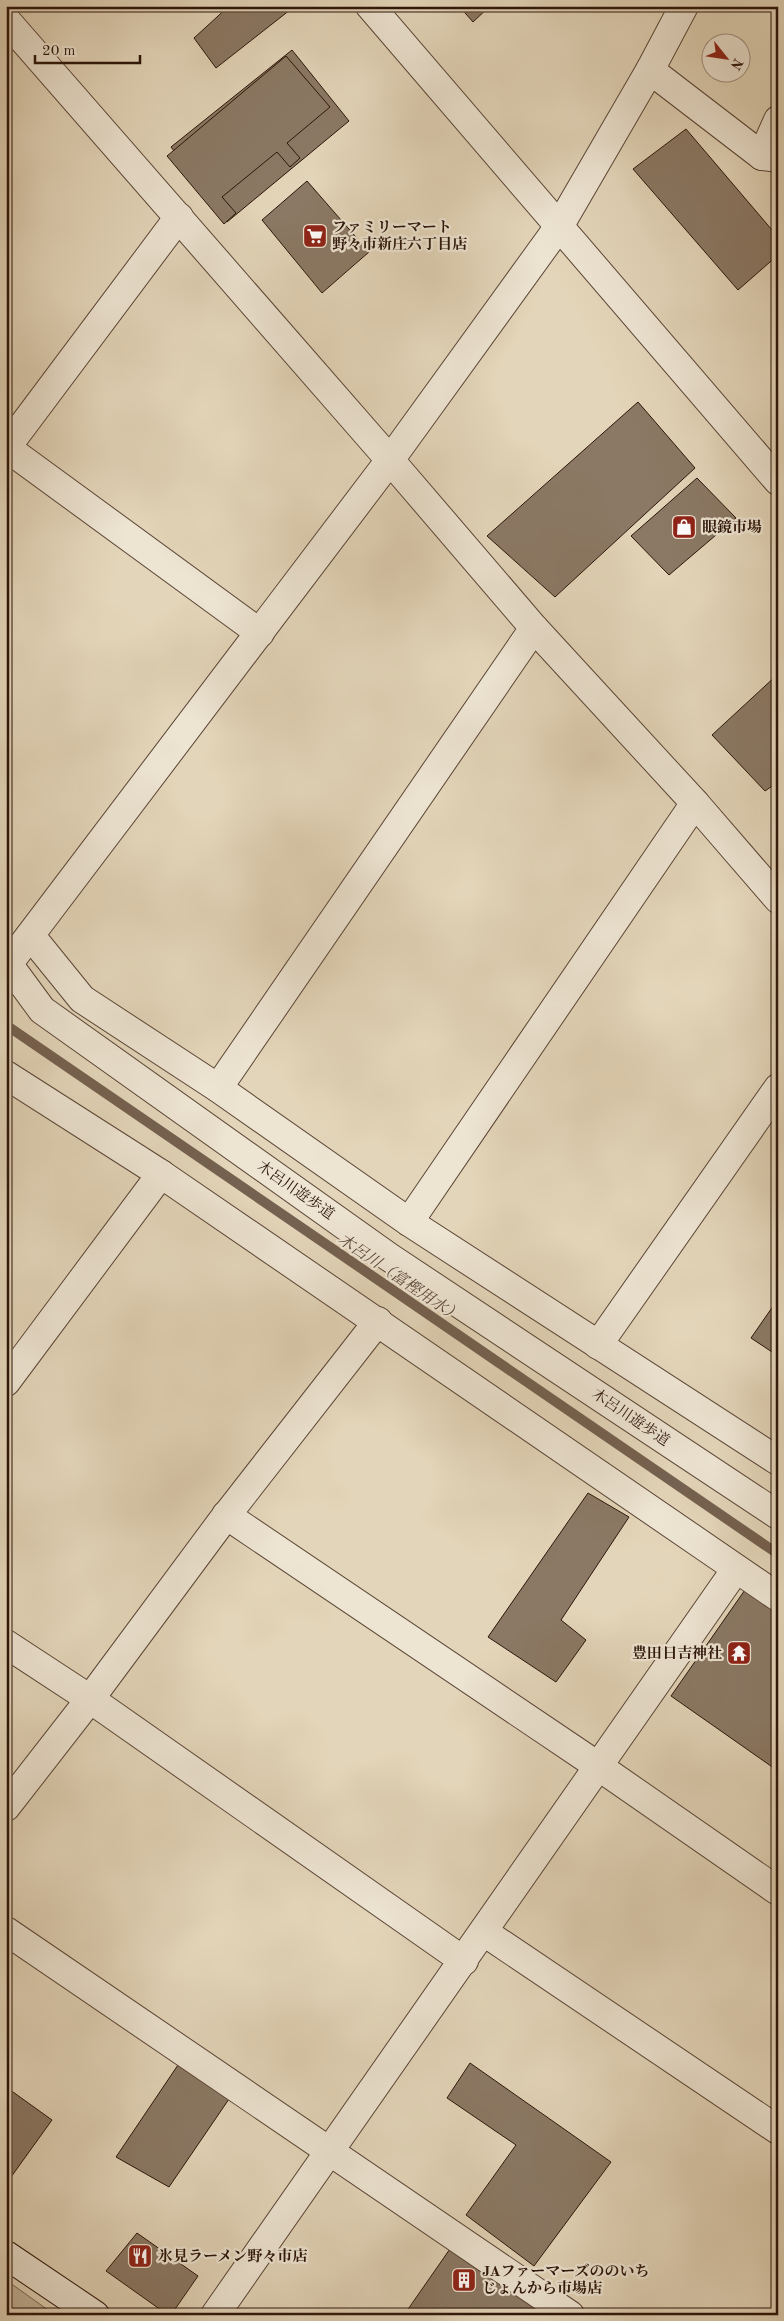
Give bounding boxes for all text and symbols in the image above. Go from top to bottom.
scale bar [35,32,140,64]
north arrow [702,32,752,82]
text: 20 m [42,44,76,59]
text: N [728,56,745,72]
place label: ファミリーマート 野々市新庄六丁目店 [332,220,467,253]
supermarket icon: ファミリーマート 野々市新庄六丁目店 [302,223,328,249]
shop icon: 眼鏡市場 [671,514,697,540]
place label: 眼鏡市場 [702,519,762,536]
street label: 木呂川遊歩道 [254,1158,337,1223]
water label: 木呂川（富樫用水） [335,1230,464,1326]
street label: 木呂川遊歩道 [589,1385,673,1450]
temple icon: 豊田日吉神社 [726,1640,752,1666]
place label: 豊田日吉神社 [632,1645,722,1662]
restaurant icon: 氷見ラーメン野々市店 [127,2243,153,2269]
place label: 氷見ラーメン野々市店 [158,2248,307,2265]
place label: JAファーマーズののいち じょんから市場店 [482,2263,650,2297]
building icon: JAファーマーズののいち じょんから市場店 [451,2267,477,2293]

